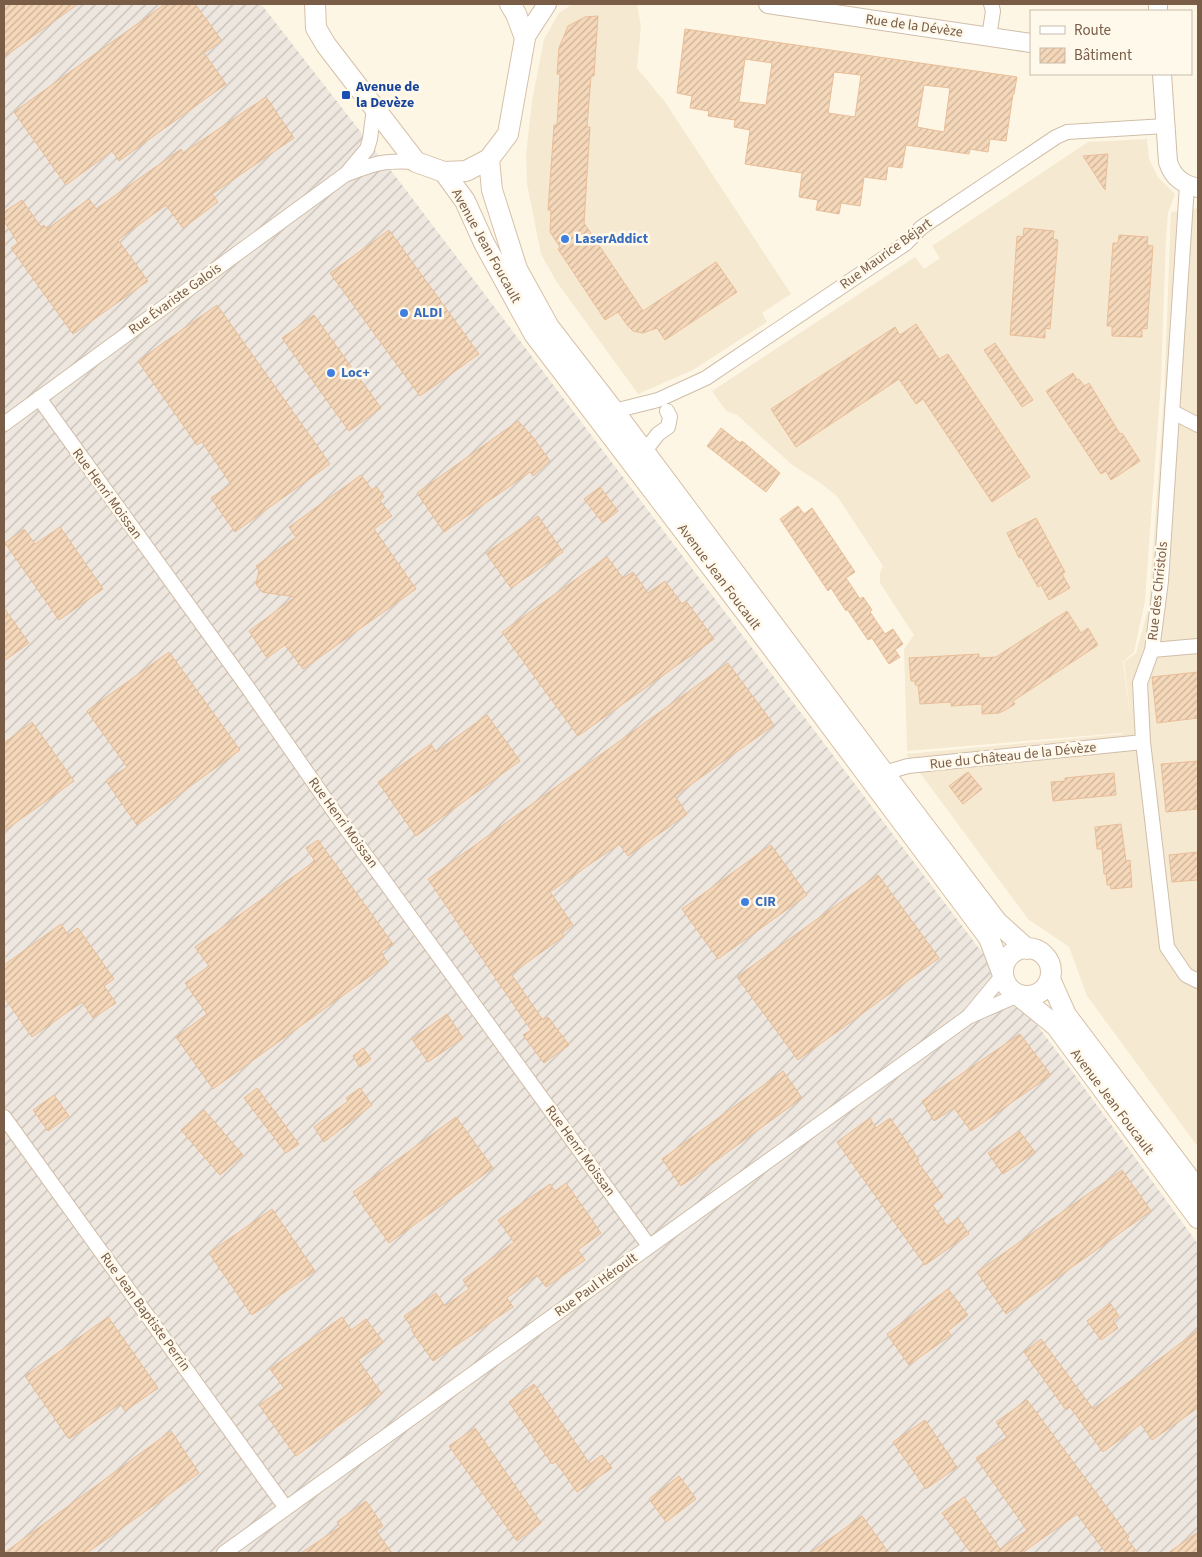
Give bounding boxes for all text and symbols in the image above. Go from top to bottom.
street label: Rue de la Dévèze [864,9,964,43]
legend [1030,10,1192,75]
text: Route [1074,20,1111,41]
text: Bâtiment [1074,45,1132,66]
place label: Avenue de la Devèze [355,77,420,113]
marker: Avenue de la Devèze [340,89,352,101]
street label: Avenue Jean Foucault [446,185,526,307]
street label: Rue Maurice Béjart [836,214,936,294]
place label: LaserAddict [575,229,649,249]
marker: LaserAddict [559,233,571,245]
street label: Rue Évariste Galois [125,258,226,339]
place label: ALDI [413,303,442,323]
marker: ALDI [398,307,410,319]
place label: Loc+ [341,363,370,383]
marker: Loc+ [325,367,337,379]
street label: Rue Henri Moissan [67,445,147,543]
street label: Avenue Jean Foucault [672,520,766,634]
street label: Rue des Christols [1143,540,1173,642]
street label: Rue du Château de la Dévèze [929,737,1097,775]
street label: Rue Henri Moissan [303,774,383,872]
place label: CIR [755,892,776,912]
marker: CIR [739,896,751,908]
street label: Avenue Jean Foucault [1065,1045,1159,1159]
street label: Rue Henri Moissan [540,1102,620,1200]
street label: Rue Jean Baptiste Perrin [95,1248,195,1376]
street label: Rue Paul Héroult [550,1248,642,1322]

